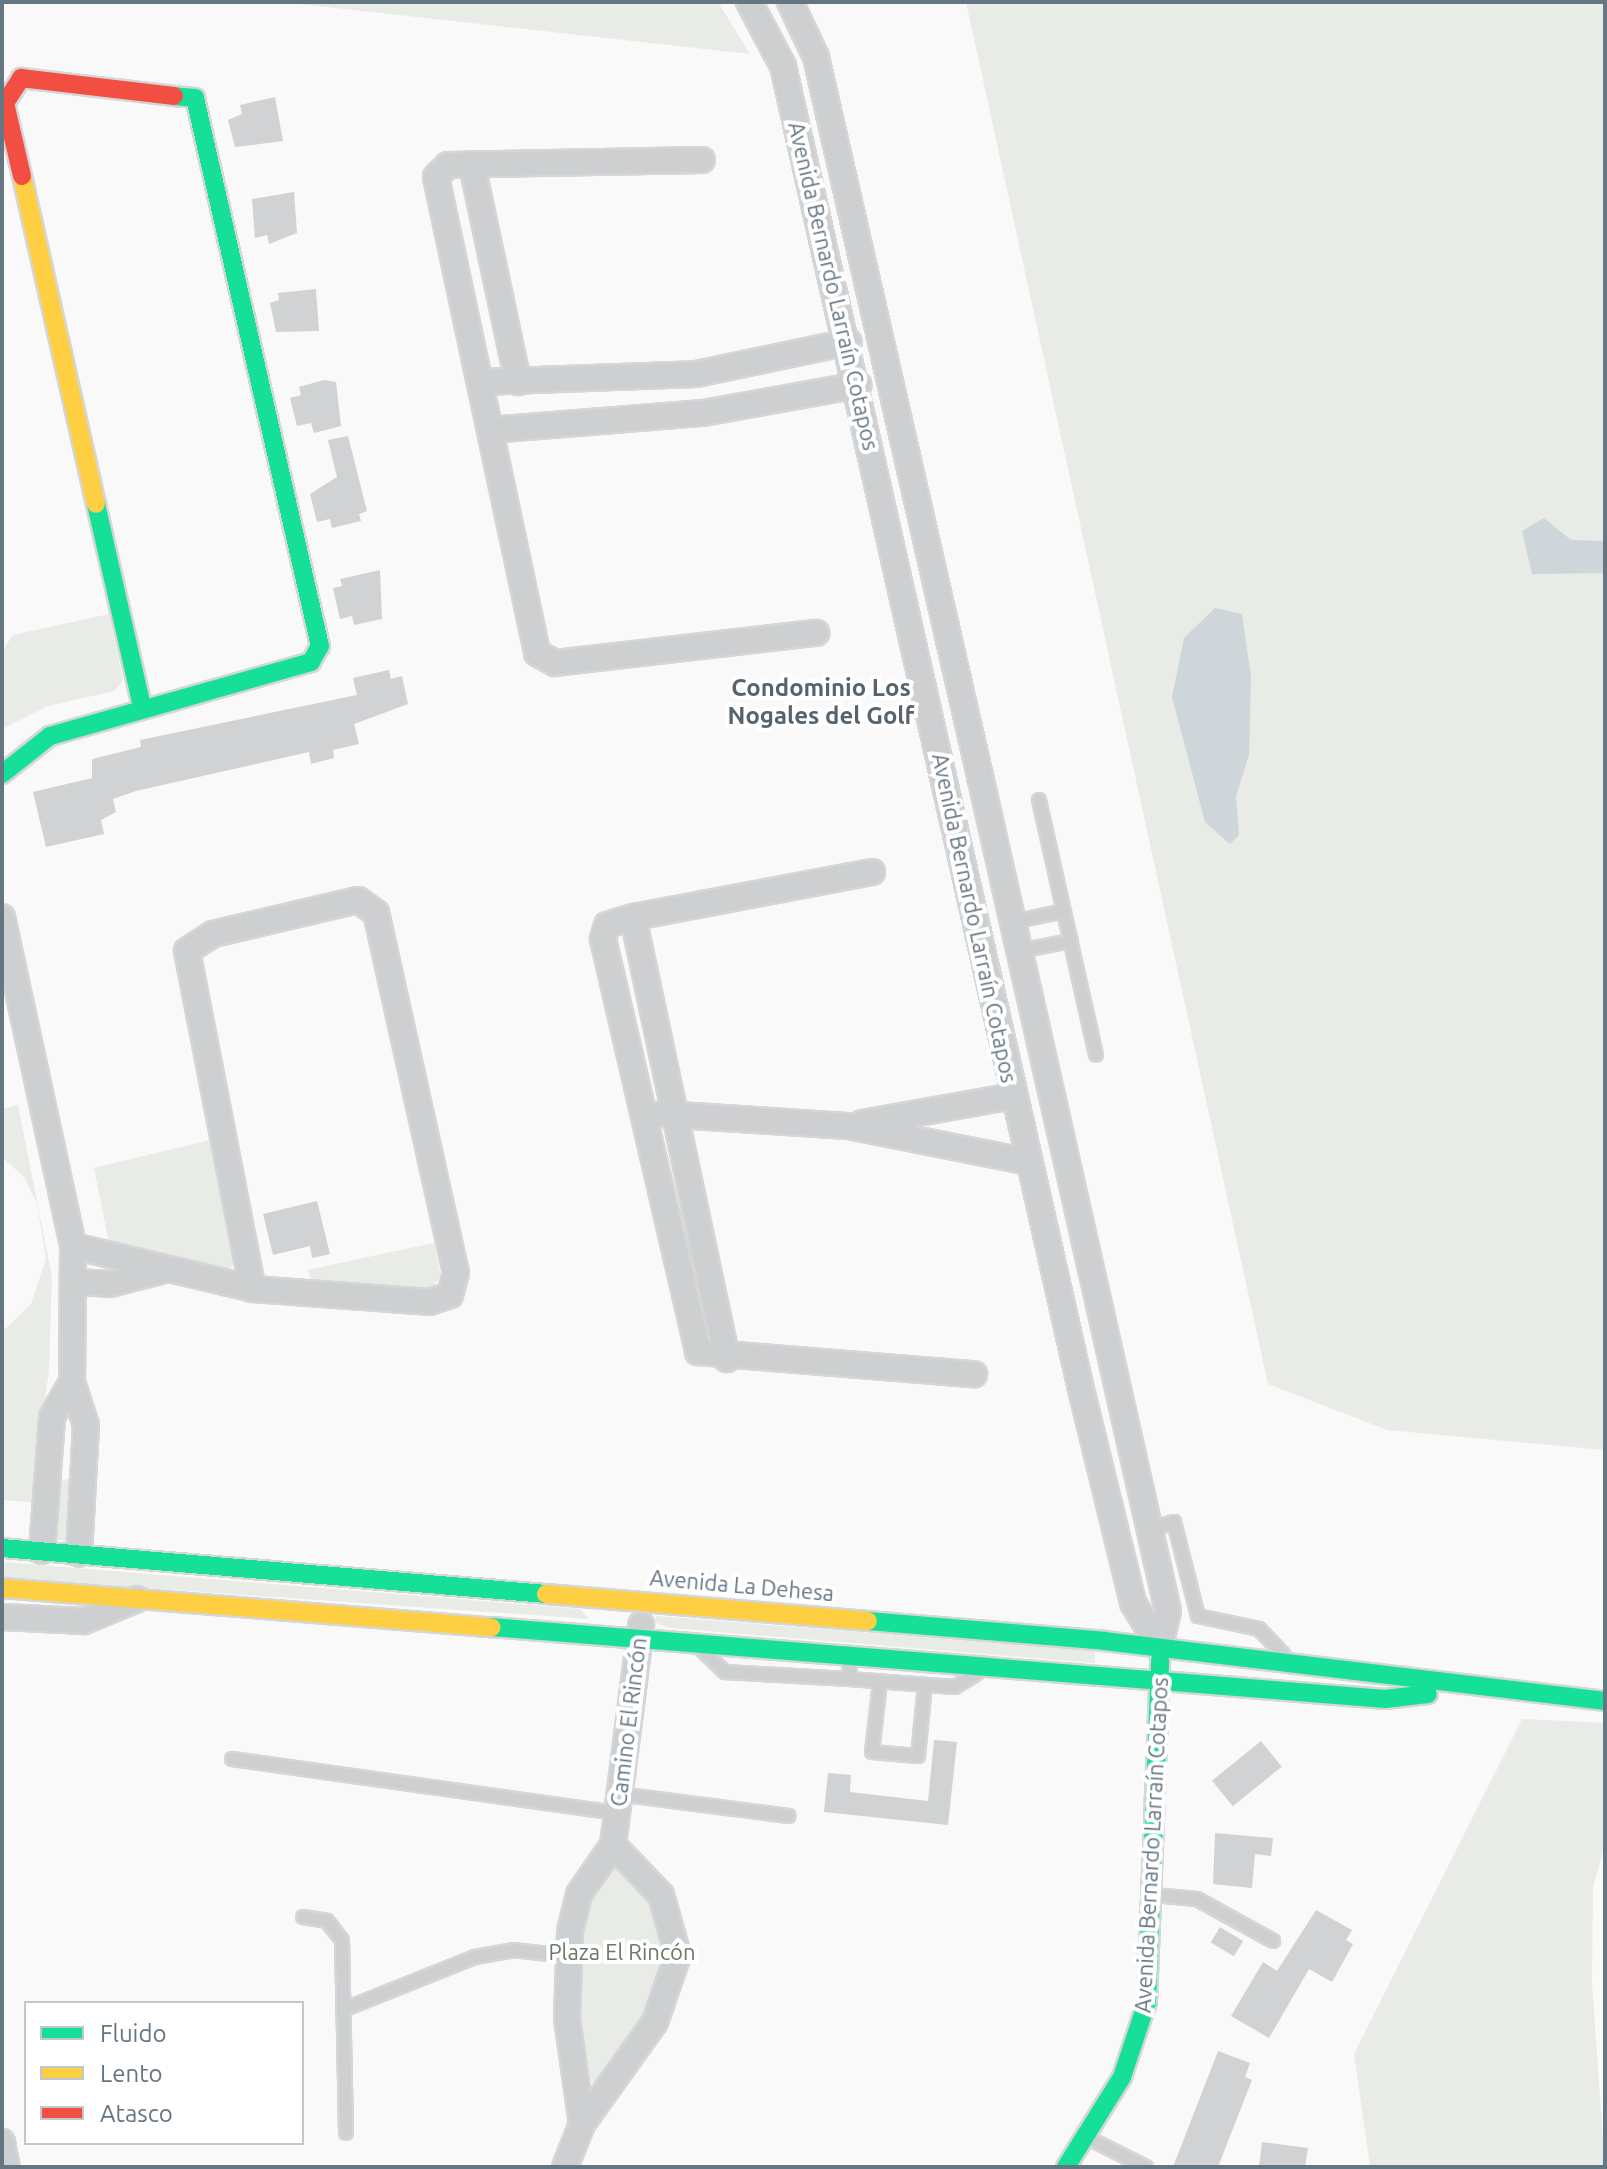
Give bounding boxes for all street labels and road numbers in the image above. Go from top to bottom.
street label: Avenida Bernardo Larraín Cotapos [783,119,885,453]
street label: Avenida Bernardo Larraín Cotapos [927,751,1023,1085]
street label: Avenida La Dehesa [649,1564,835,1606]
street label: Camino El Rincón [605,1636,651,1808]
street label: Avenida Bernardo Larraín Cotapos [1129,1676,1173,2014]

